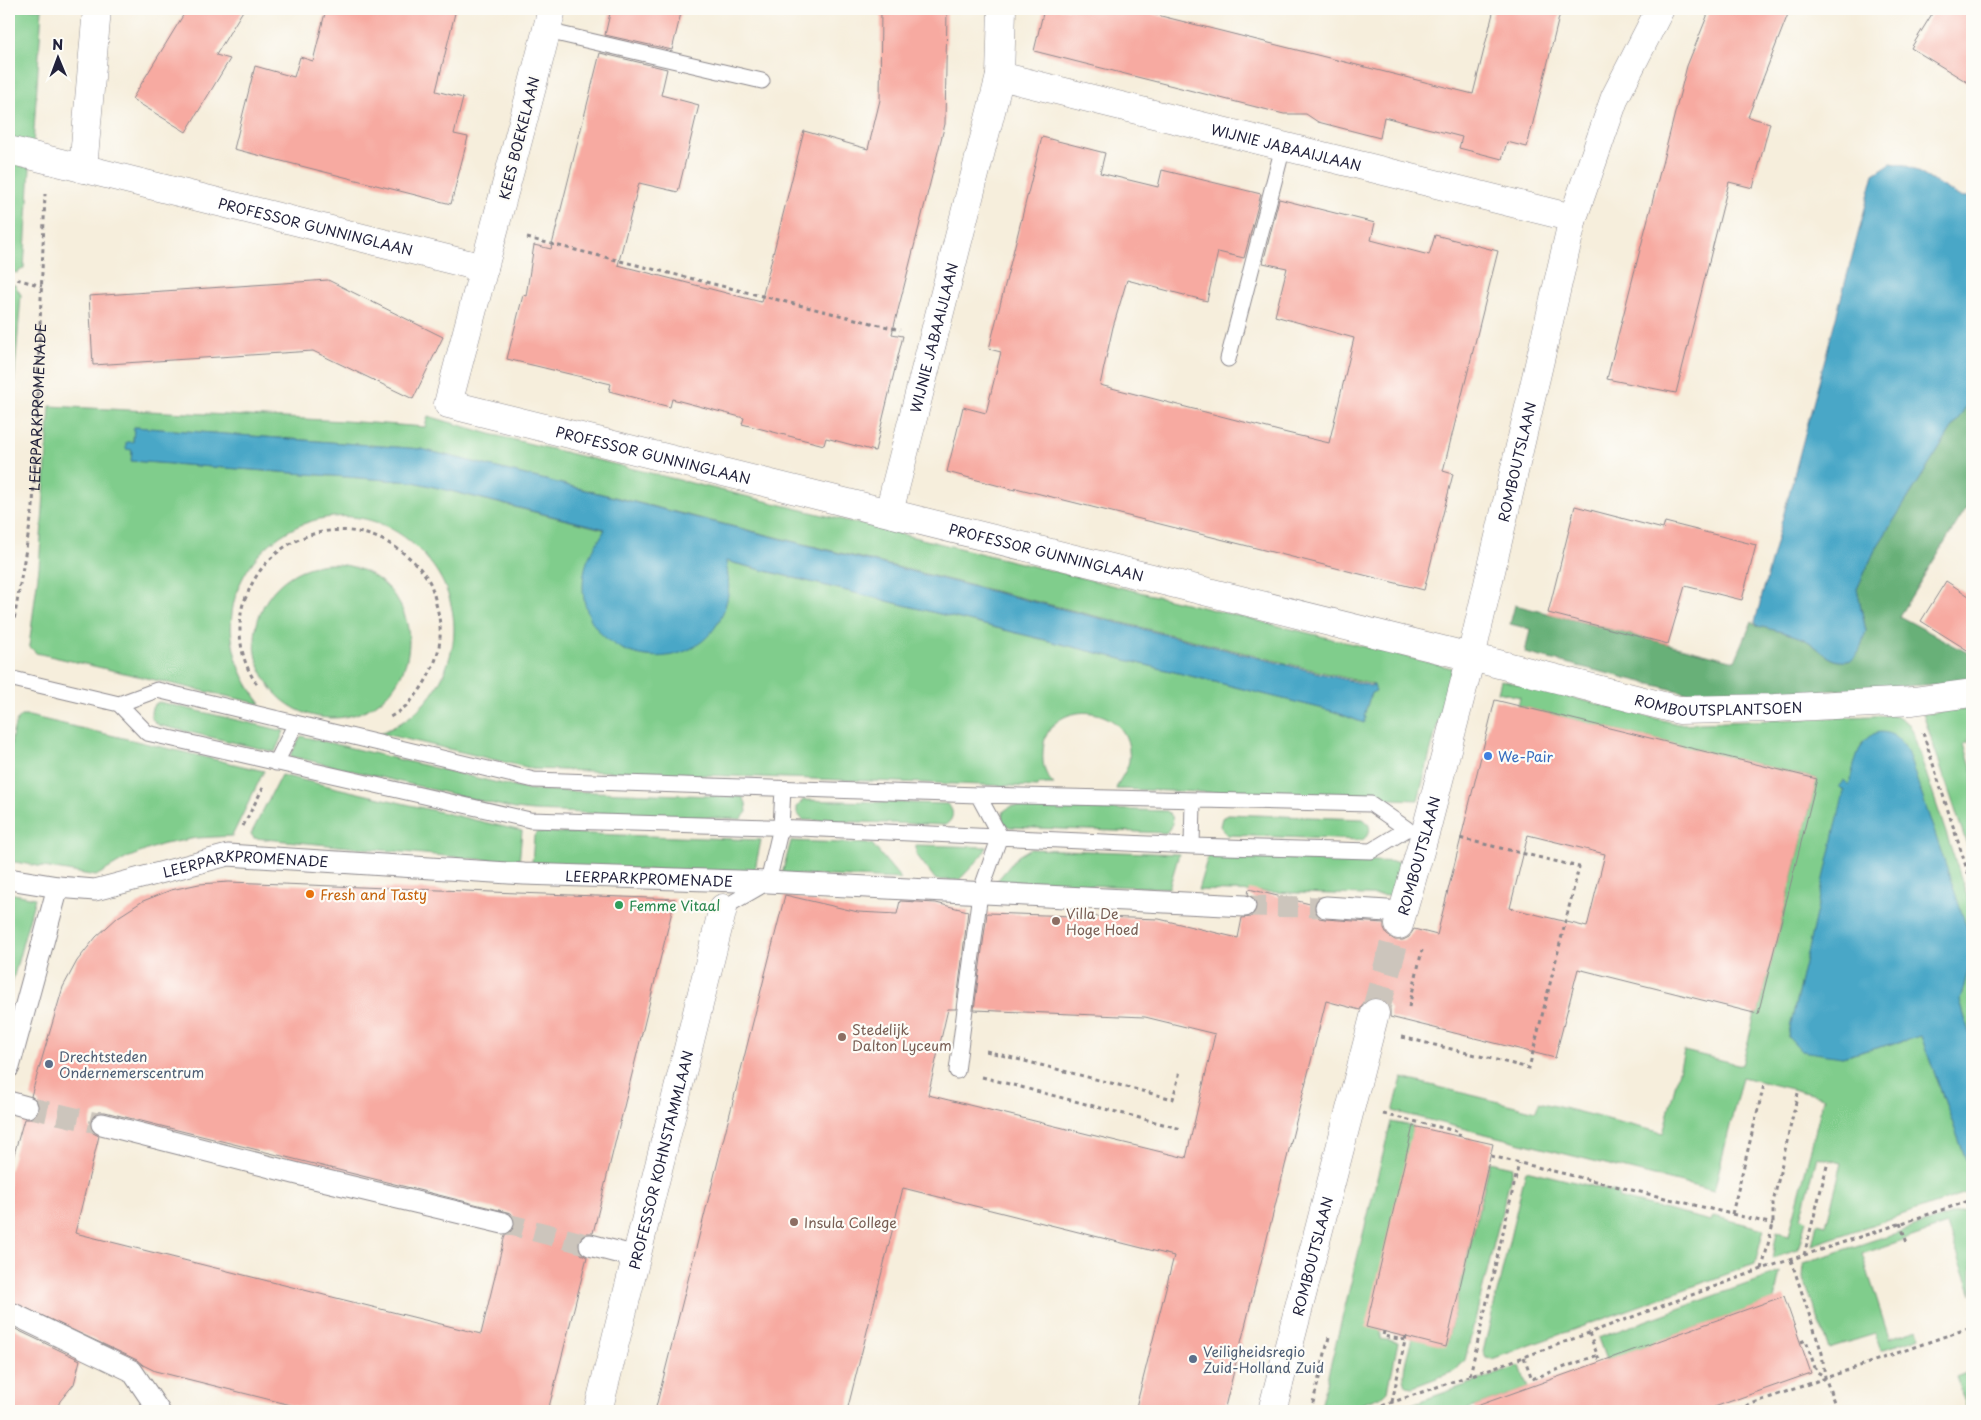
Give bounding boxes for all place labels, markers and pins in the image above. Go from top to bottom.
place label: We-Pair [1498,746,1553,767]
marker: We-Pair [1482,750,1494,762]
place label: Fresh and Tasty [320,884,427,905]
marker: Fresh and Tasty [304,888,316,900]
place label: Femme Vitaal [629,895,720,916]
marker: Femme Vitaal [613,899,625,911]
place label: Villa De Hoge Hoed [1066,903,1139,940]
marker: Villa De Hoge Hoed [1050,915,1062,927]
place label: Stedelijk Dalton Lyceum [852,1019,952,1056]
marker: Stedelijk Dalton Lyceum [836,1031,848,1043]
place label: Drechtsteden Ondernemerscentrum [59,1046,204,1083]
marker: Drechtsteden Ondernemerscentrum [43,1058,55,1070]
place label: Insula College [804,1212,897,1233]
marker: Insula College [788,1216,800,1228]
place label: Veiligheidsregio Zuid-Holland Zuid [1203,1341,1324,1378]
marker: Veiligheidsregio Zuid-Holland Zuid [1187,1353,1199,1365]

